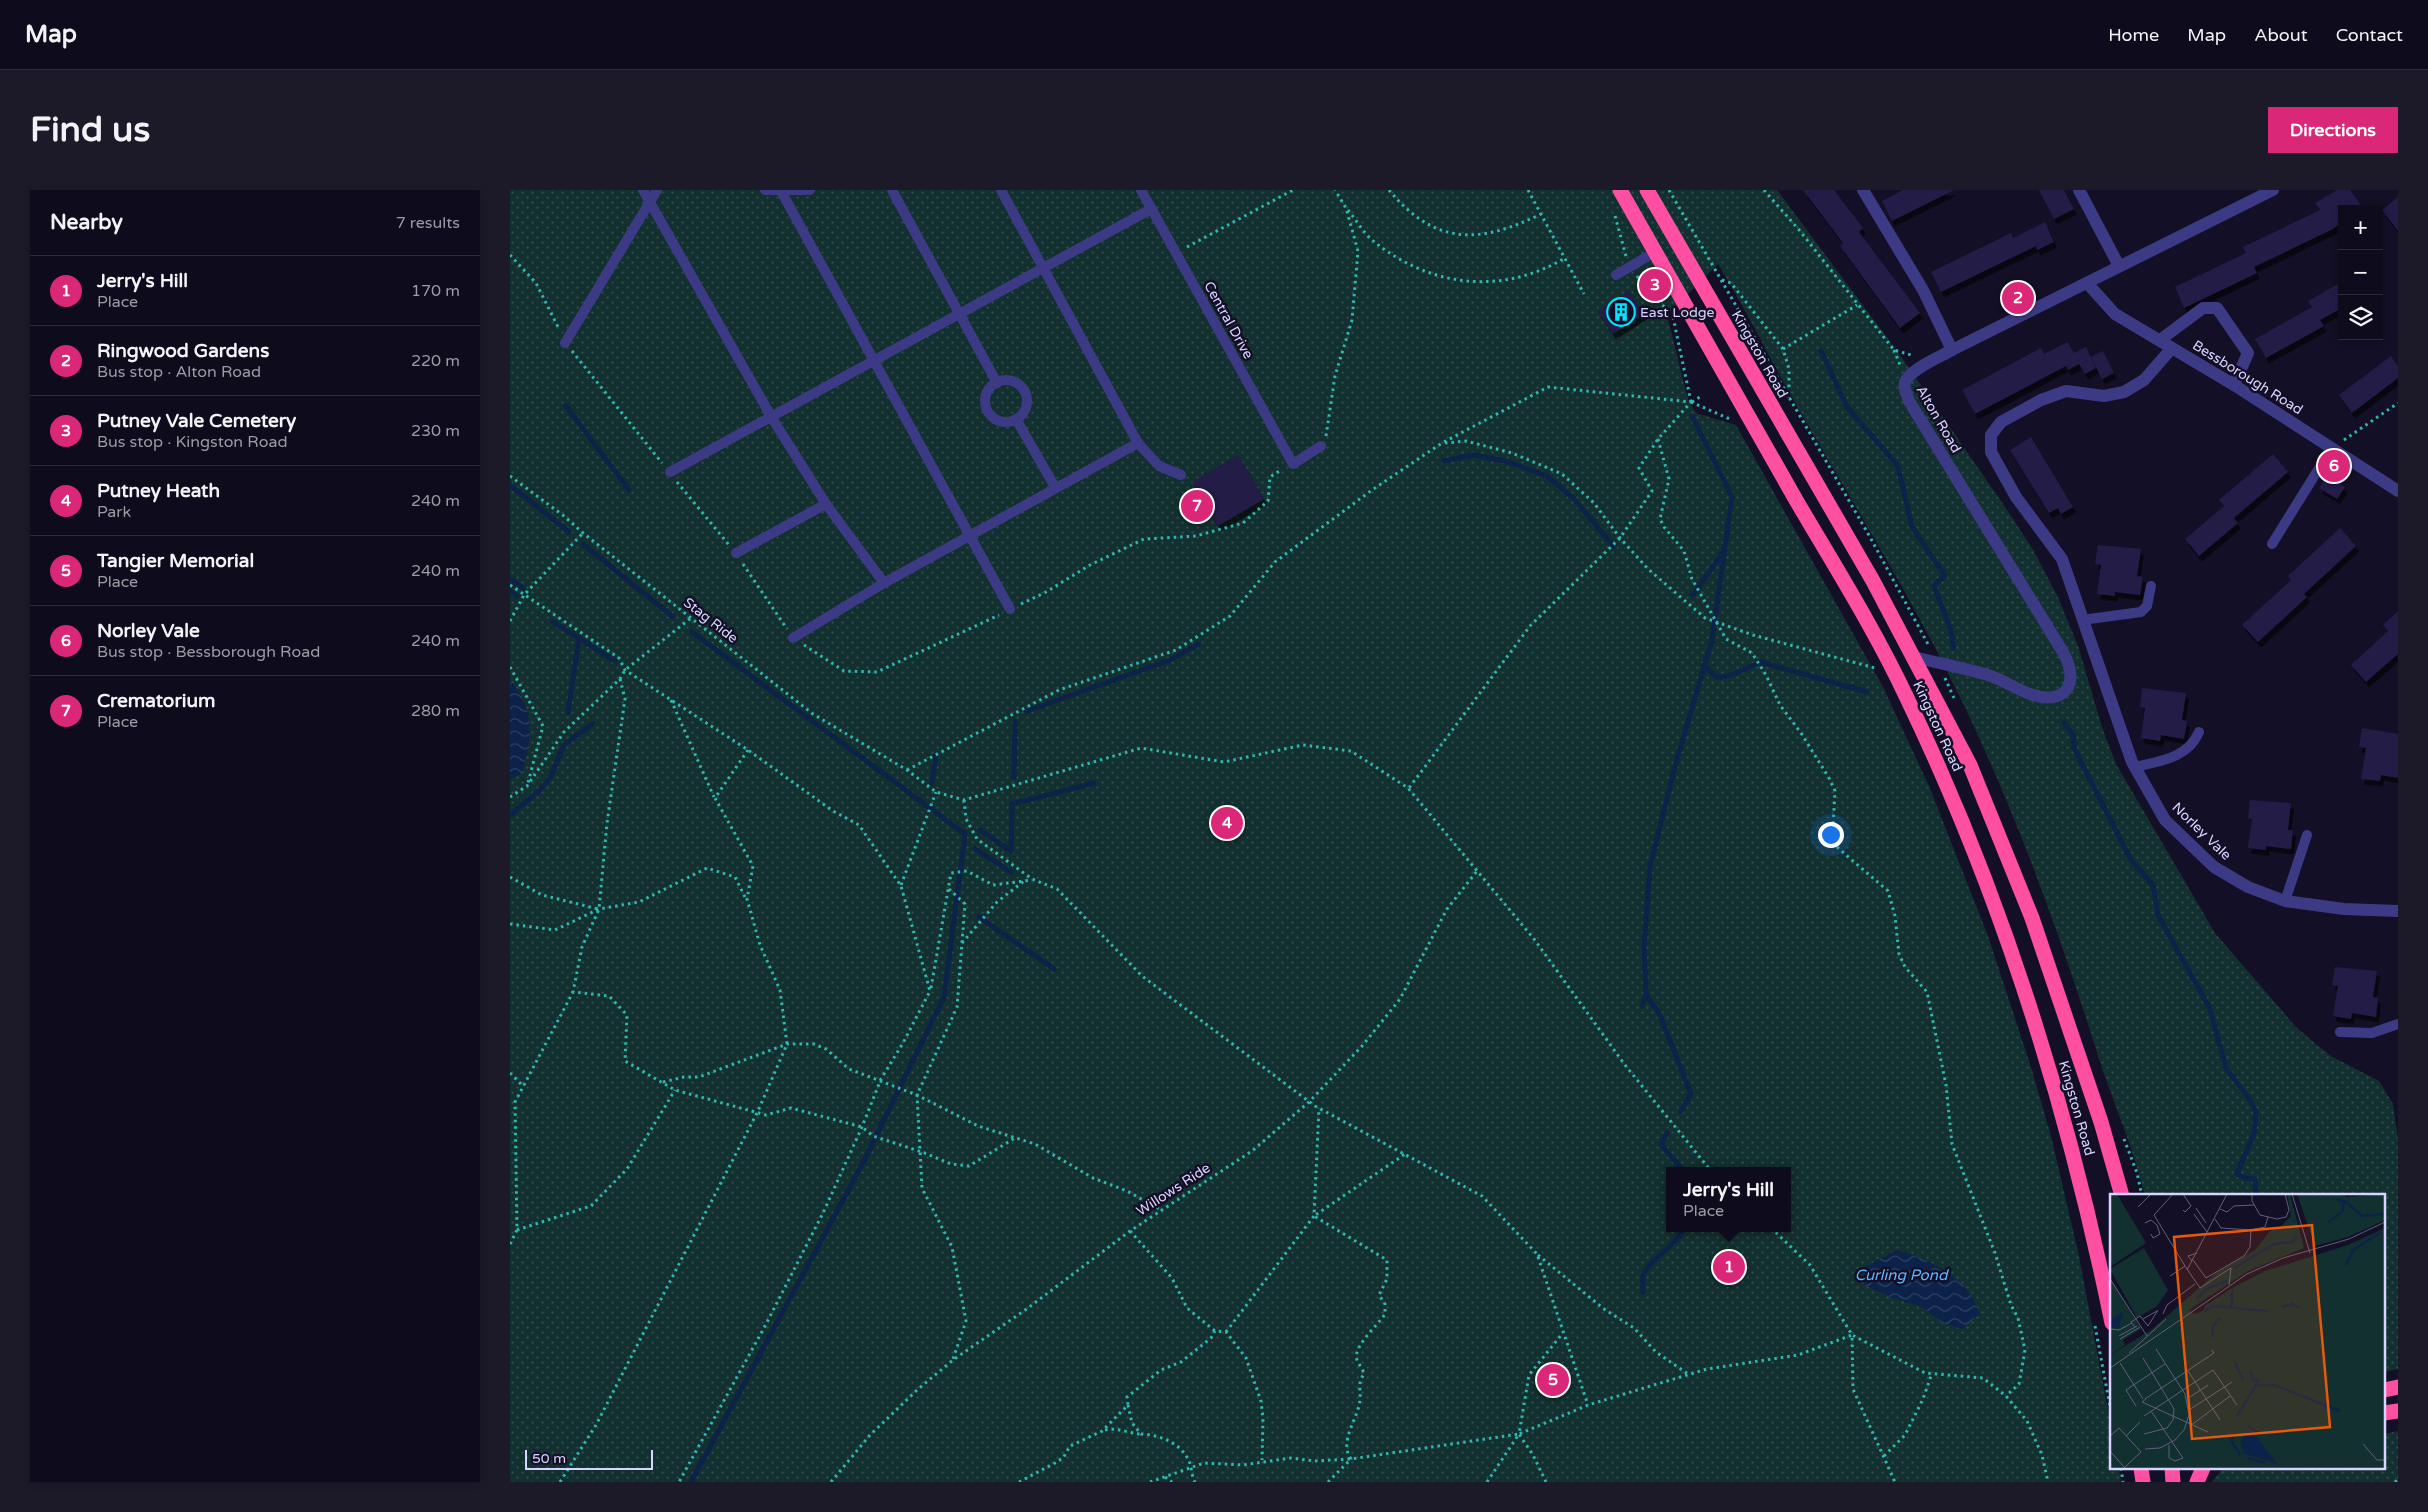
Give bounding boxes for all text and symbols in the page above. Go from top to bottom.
text: Map [25,20,77,49]
text: Home [2108,24,2159,46]
text: Map [2187,24,2226,46]
text: About [2254,24,2308,46]
text: Contact [2336,24,2403,46]
button: Directions [2268,107,2398,153]
text: Find us [30,109,150,151]
map controls [2338,205,2383,340]
button: + [2338,205,2383,250]
text: Nearby [50,210,123,235]
text: 7 results [396,213,460,233]
button: − [2338,250,2383,295]
pin: 3 [1639,266,1671,304]
text: Jerry's Hill [97,270,188,292]
street label: Central Drive [1200,279,1257,362]
pin: 2 [2002,279,2034,317]
text: 1 [61,281,71,301]
text: 170 m [411,281,460,301]
text: Place [97,292,138,312]
button: layers [2338,295,2383,340]
building icon: East Lodge [1606,297,1636,327]
place label: East Lodge [1640,304,1715,321]
street label: Kingston Road [1728,308,1791,401]
street label: Bessborough Road [2189,337,2306,418]
text: Ringwood Gardens [97,340,269,362]
text: 2 [61,351,71,371]
text: 220 m [411,351,460,371]
text: Bus stop · Alton Road [97,362,261,382]
street label: Alton Road [1912,383,1965,456]
text: Putney Vale Cemetery [97,410,296,432]
text: 3 [61,421,71,441]
text: 230 m [411,421,460,441]
text: Bus stop · Kingston Road [97,432,287,452]
pin: 6 [2318,447,2350,485]
text: Putney Heath [97,480,220,502]
pin: 7 [1181,487,1213,525]
text: 4 [61,491,71,511]
text: 240 m [411,491,460,511]
text: Park [97,502,131,522]
text: Tangier Memorial [97,550,254,572]
text: 5 [61,561,71,581]
text: 240 m [411,561,460,581]
text: Place [97,572,138,592]
street label: Stag Ride [680,594,741,647]
text: Norley Vale [97,620,200,642]
text: 6 [61,631,71,651]
text: 240 m [411,631,460,651]
text: Bus stop · Bessborough Road [97,642,320,662]
street label: Kingston Road [1909,678,1966,774]
text: Crematorium [97,690,215,712]
text: 7 [61,701,71,721]
text: 280 m [411,701,460,721]
text: Place [97,712,138,732]
street label: Norley Vale [2169,799,2235,864]
pin: 4 [1211,804,1243,842]
your location [1818,822,1844,848]
street label: Kingston Road [2055,1059,2098,1158]
street label: Willows Ride [1133,1159,1213,1220]
popup [1666,1167,1791,1232]
text: Jerry's Hill [1683,1179,1774,1201]
inset map [2110,1194,2386,1470]
text: Place [1683,1201,1724,1221]
pin: 1 [1713,1248,1745,1286]
water label: Curling Pond [1855,1266,1949,1284]
pin: 5 [1537,1361,1569,1399]
scale bar [525,1447,652,1470]
text: 50 m [532,1450,566,1467]

